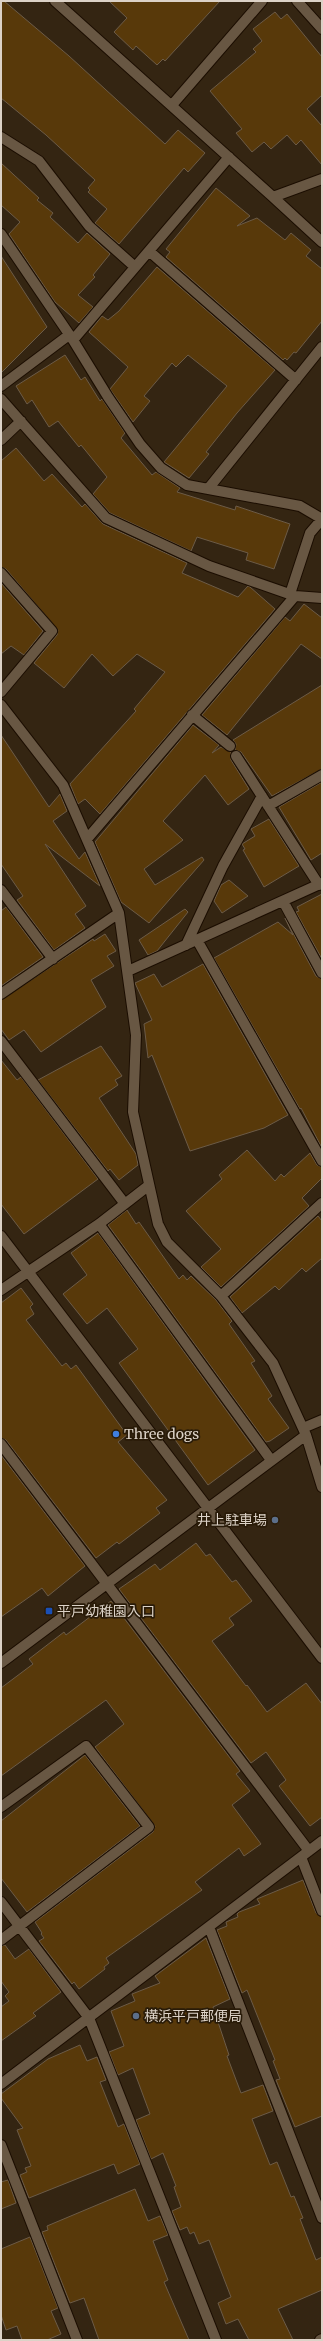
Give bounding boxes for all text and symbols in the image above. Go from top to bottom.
place label: Three dogs [124,1425,199,1443]
marker: Three dogs [111,1429,121,1439]
place label: 井上駐車場 [197,1511,267,1529]
marker: 井上駐車場 [270,1515,280,1525]
place label: 平戸幼稚園入口 [57,1602,155,1620]
marker: 平戸幼稚園入口 [44,1606,54,1616]
place label: 横浜平戸郵便局 [144,2007,242,2025]
marker: 横浜平戸郵便局 [131,2011,141,2021]

